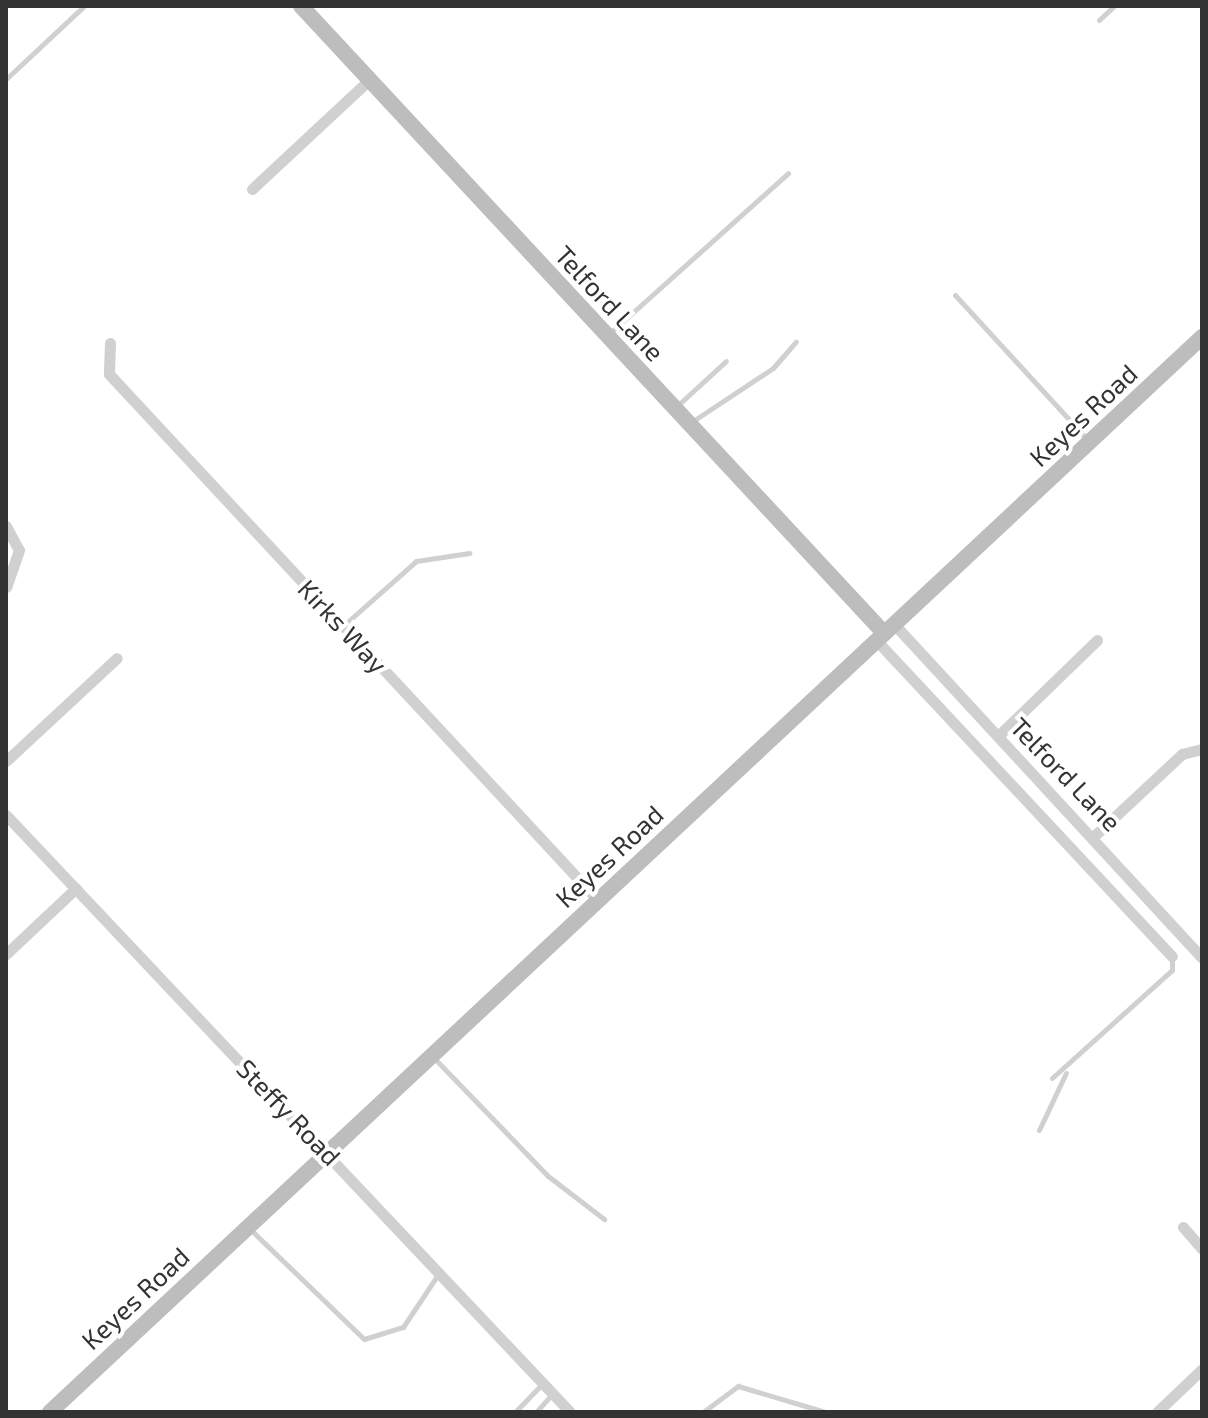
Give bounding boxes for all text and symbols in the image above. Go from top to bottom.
street label: Telford Lane [549,239,671,367]
street label: Keyes Road [1023,357,1143,473]
street label: Kirks Way [292,573,394,679]
street label: Telford Lane [1004,711,1128,837]
street label: Keyes Road [549,798,669,914]
street label: Steffy Road [230,1052,348,1172]
street label: Keyes Road [75,1240,195,1356]

